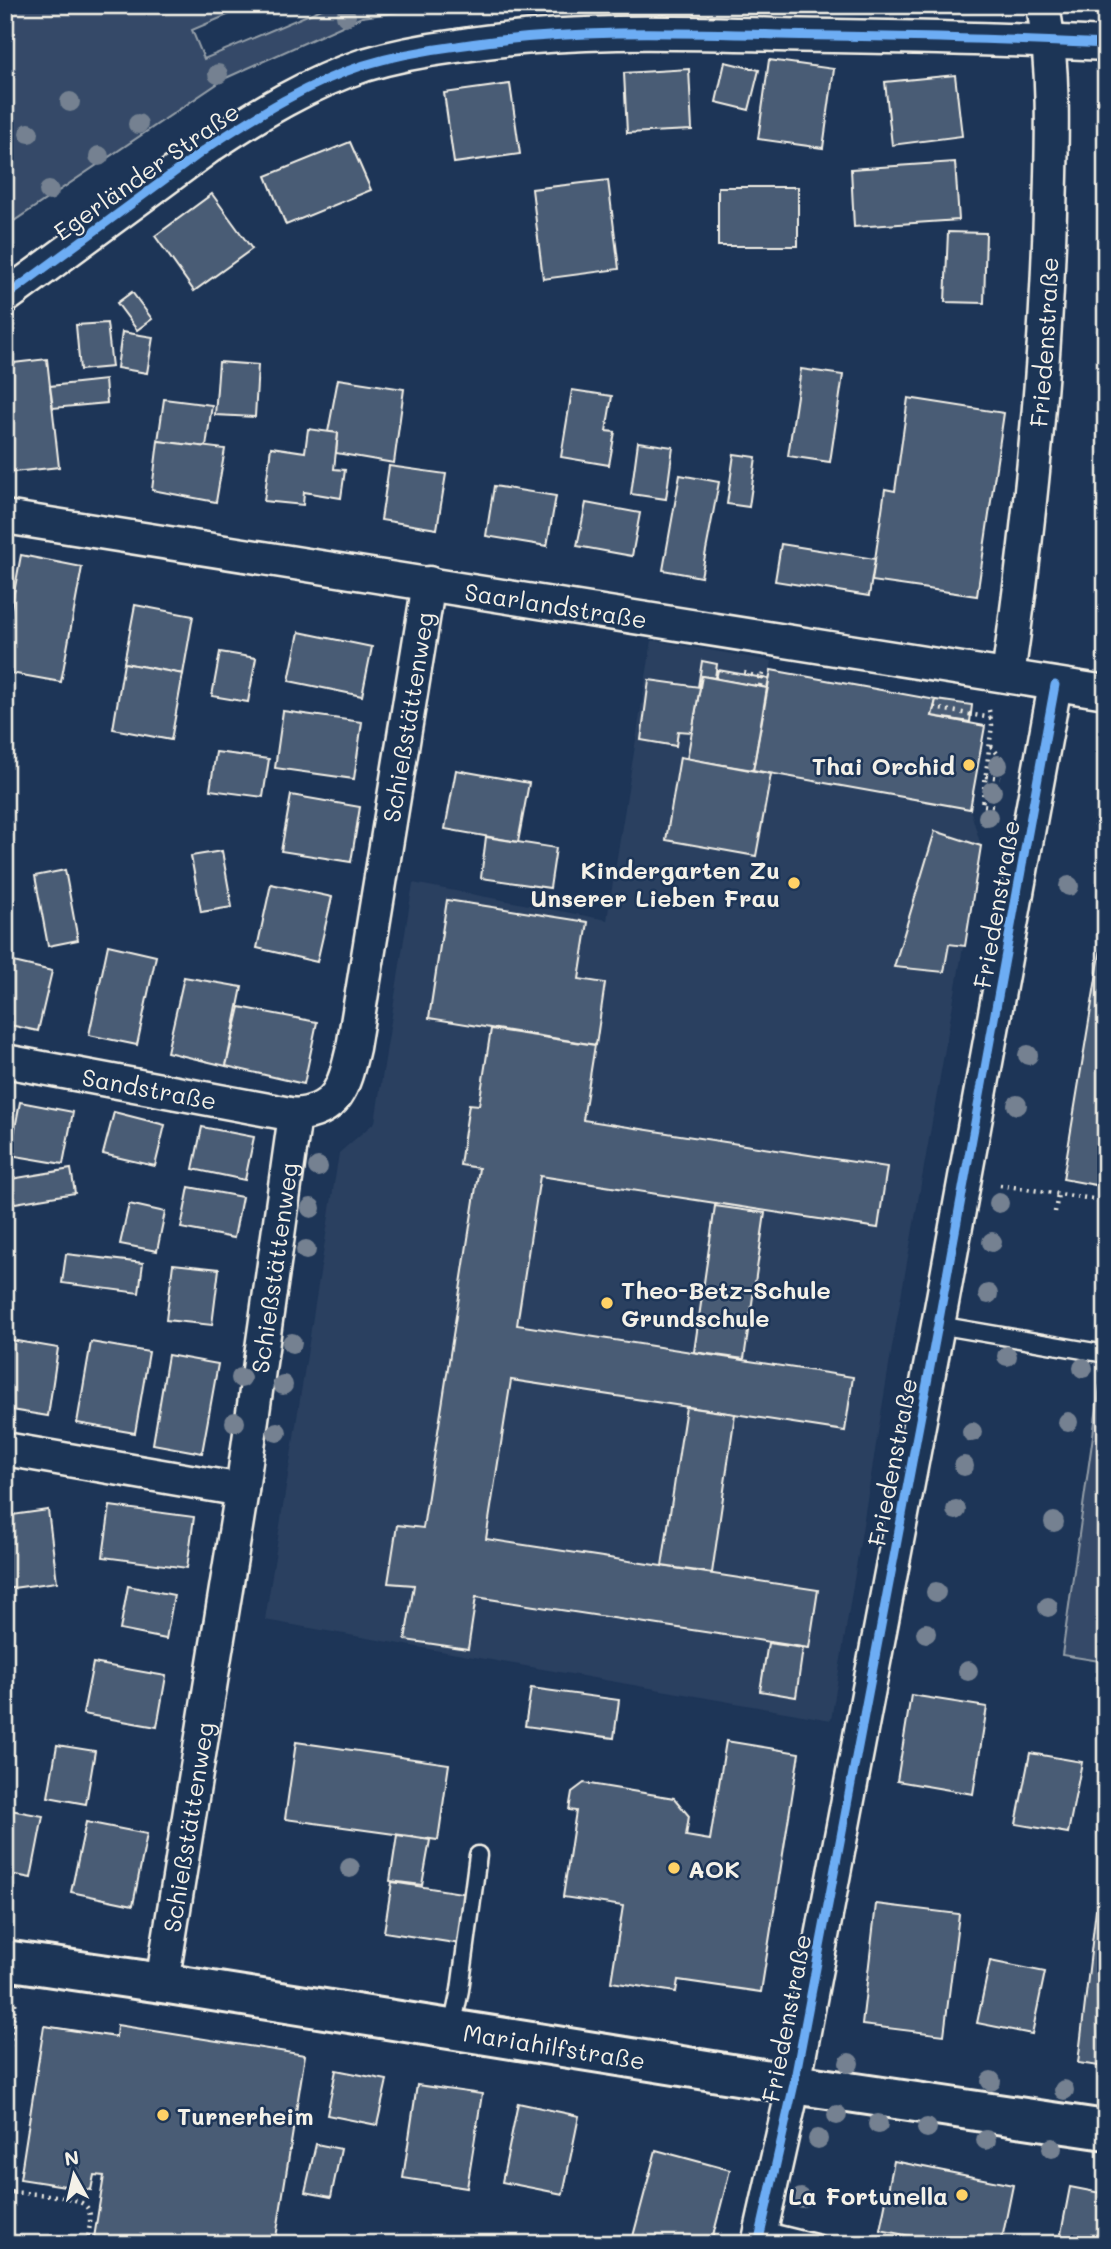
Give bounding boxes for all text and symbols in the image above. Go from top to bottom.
street label: Egerländer Straße [47,95,245,247]
street label: Friedenstraße [1022,256,1064,428]
street label: Saarlandstraße [463,575,650,634]
street label: Schießstättenweg [375,610,440,824]
place label: Thai Orchid [812,750,955,781]
marker: Thai Orchid [961,757,977,773]
street label: Friedenstraße [966,817,1026,991]
place label: Kindergarten Zu Unserer Lieben Frau [530,854,780,913]
marker: Kindergarten Zu Unserer Lieben Frau [786,875,802,891]
street label: Sandstraße [80,1060,219,1116]
street label: Schießstättenweg [243,1160,304,1375]
place label: Theo-Betz-Schule Grundschule [621,1274,831,1333]
marker: Theo-Betz-Schule Grundschule [599,1295,615,1311]
street label: Friedenstraße [861,1375,923,1549]
street label: Schießstättenweg [155,1720,220,1934]
place label: AOK [688,1853,740,1884]
marker: AOK [666,1860,682,1876]
street label: Friedenstraße [755,1931,817,2105]
street label: Mariahilfstraße [461,2016,648,2076]
place label: Turnerheim [177,2100,313,2131]
marker: Turnerheim [155,2107,171,2123]
north arrow [38,2140,108,2210]
text: N [63,2144,80,2171]
place label: La Fortunella [788,2180,948,2211]
marker: La Fortunella [954,2187,970,2203]

